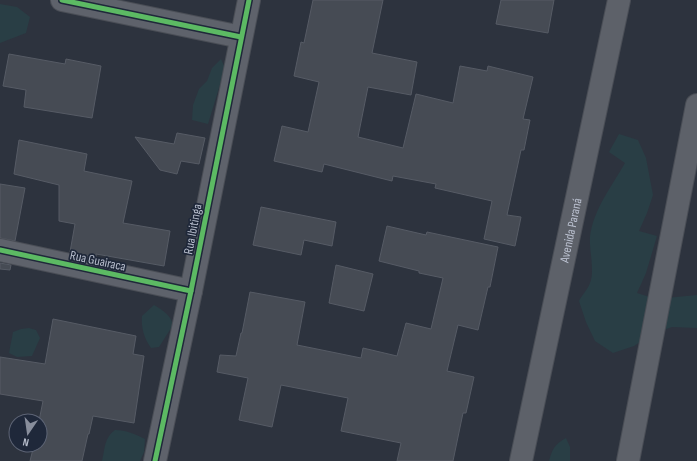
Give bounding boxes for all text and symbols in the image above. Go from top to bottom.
street label: Avenida Paraná [556,197,586,265]
street label: Rua Ibitinga [180,203,206,256]
street label: Rua Guairaca [69,247,127,275]
north arrow [8,413,48,453]
text: N [21,435,30,449]

